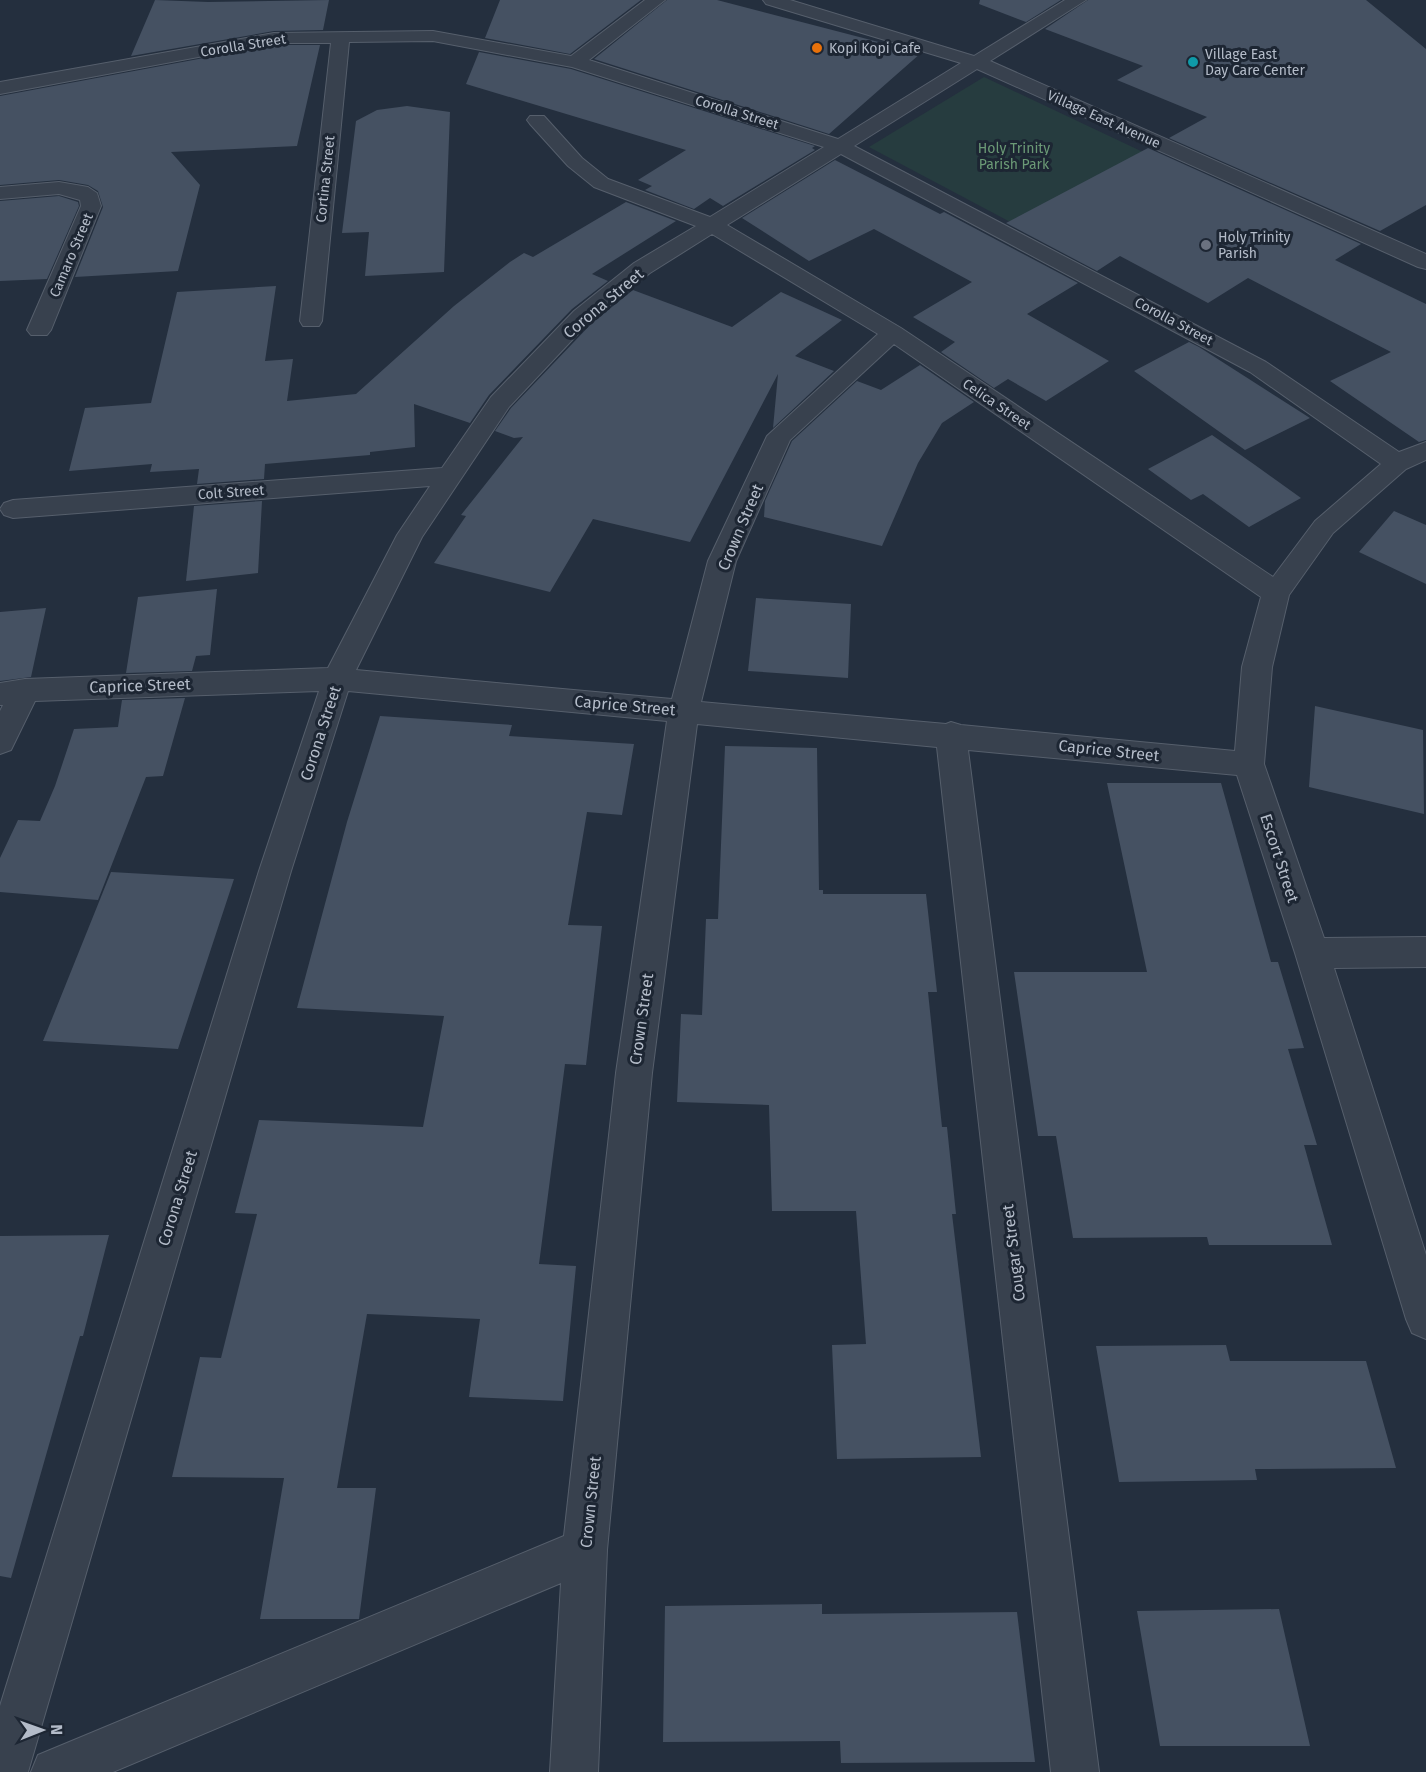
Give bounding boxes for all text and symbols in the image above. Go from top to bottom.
street label: Corolla Street [199,30,288,61]
place label: Kopi Kopi Cafe [829,40,921,57]
marker: Kopi Kopi Cafe [810,41,824,55]
place label: Village East Day Care Center [1205,46,1305,79]
marker: Village East Day Care Center [1186,55,1200,69]
street label: Village East Avenue [1044,87,1163,152]
street label: Corolla Street [693,92,782,134]
street label: Cortina Street [312,134,339,224]
park label: Holy Trinity Parish Park [978,140,1050,173]
street label: Camaro Street [46,210,97,300]
place label: Holy Trinity Parish [1218,229,1291,262]
marker: Holy Trinity Parish [1199,238,1213,252]
street label: Corona Street [559,264,647,342]
street label: Corolla Street [1132,294,1217,350]
street label: Celica Street [959,375,1035,434]
street label: Crown Street [714,481,767,573]
street label: Colt Street [197,482,266,503]
street label: Caprice Street [89,674,191,697]
street label: Corona Street [296,683,345,783]
street label: Caprice Street [574,692,677,719]
street label: Caprice Street [1058,736,1161,765]
street label: Escort Street [1256,811,1303,905]
street label: Crown Street [626,972,657,1066]
street label: Corona Street [154,1148,201,1248]
street label: Cougar Street [998,1203,1029,1303]
street label: Crown Street [576,1455,605,1549]
north arrow [12,1700,72,1760]
text: N [47,1724,66,1735]

